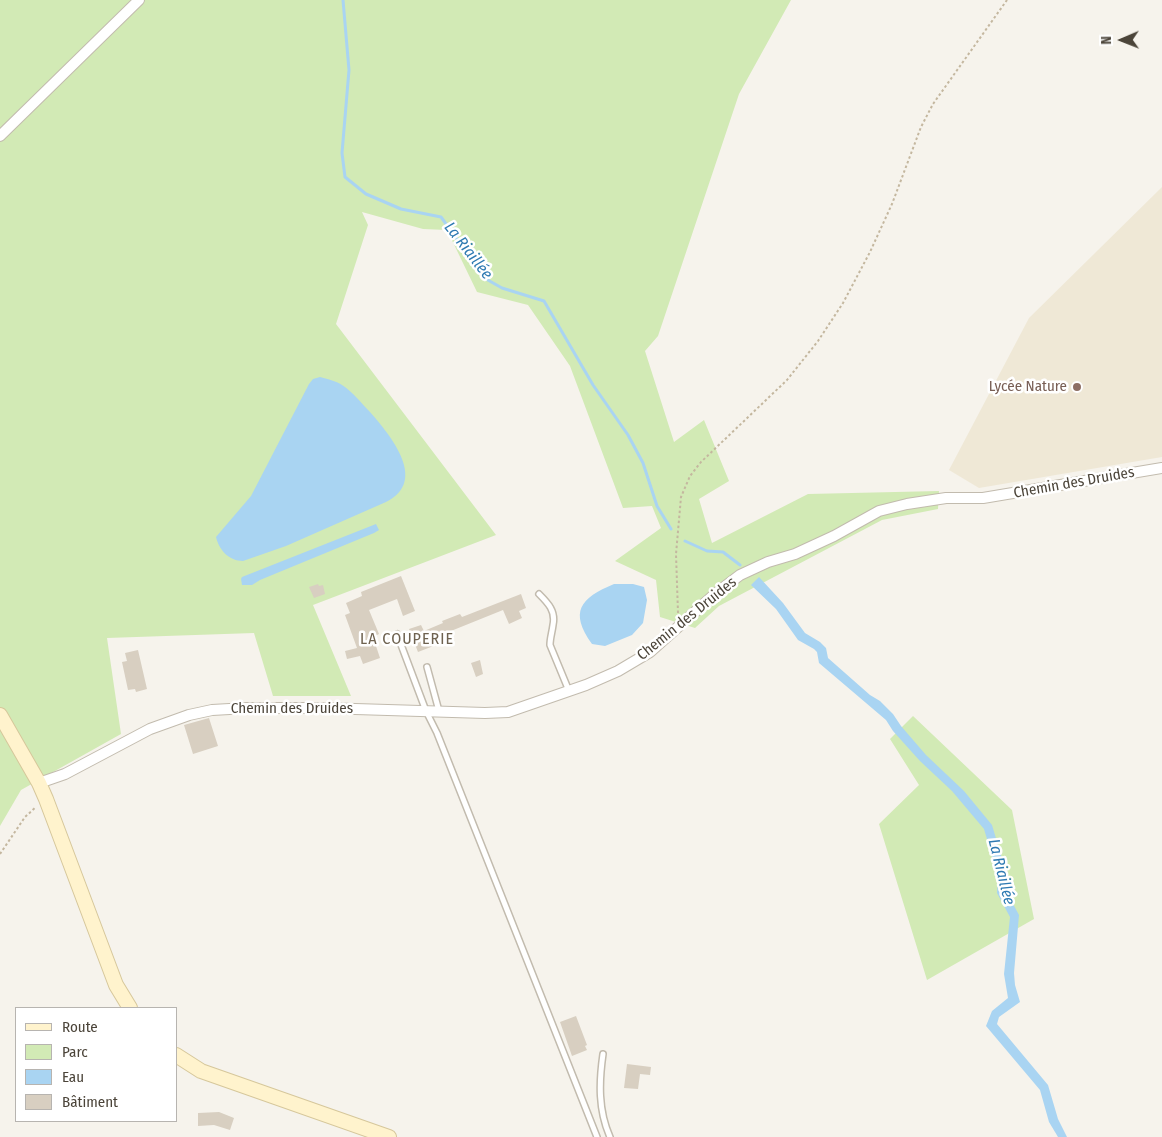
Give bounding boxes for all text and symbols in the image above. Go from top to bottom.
north arrow [1097,15,1147,65]
text: N [1098,36,1115,45]
water label: La Riaillée [440,219,496,283]
place label: Lycée Nature [989,378,1067,396]
marker: Lycée Nature [1071,381,1083,393]
street label: Chemin des Druides [1012,464,1136,502]
street label: Chemin des Druides [634,574,740,664]
district label: LA COUPERIE [359,630,455,650]
street label: Chemin des Druides [231,700,353,718]
water label: La Riaillée [984,837,1018,907]
legend [15,1007,178,1122]
text: Route [62,1018,98,1036]
text: Parc [62,1043,88,1061]
text: Eau [62,1068,84,1086]
text: Bâtiment [62,1093,118,1111]

